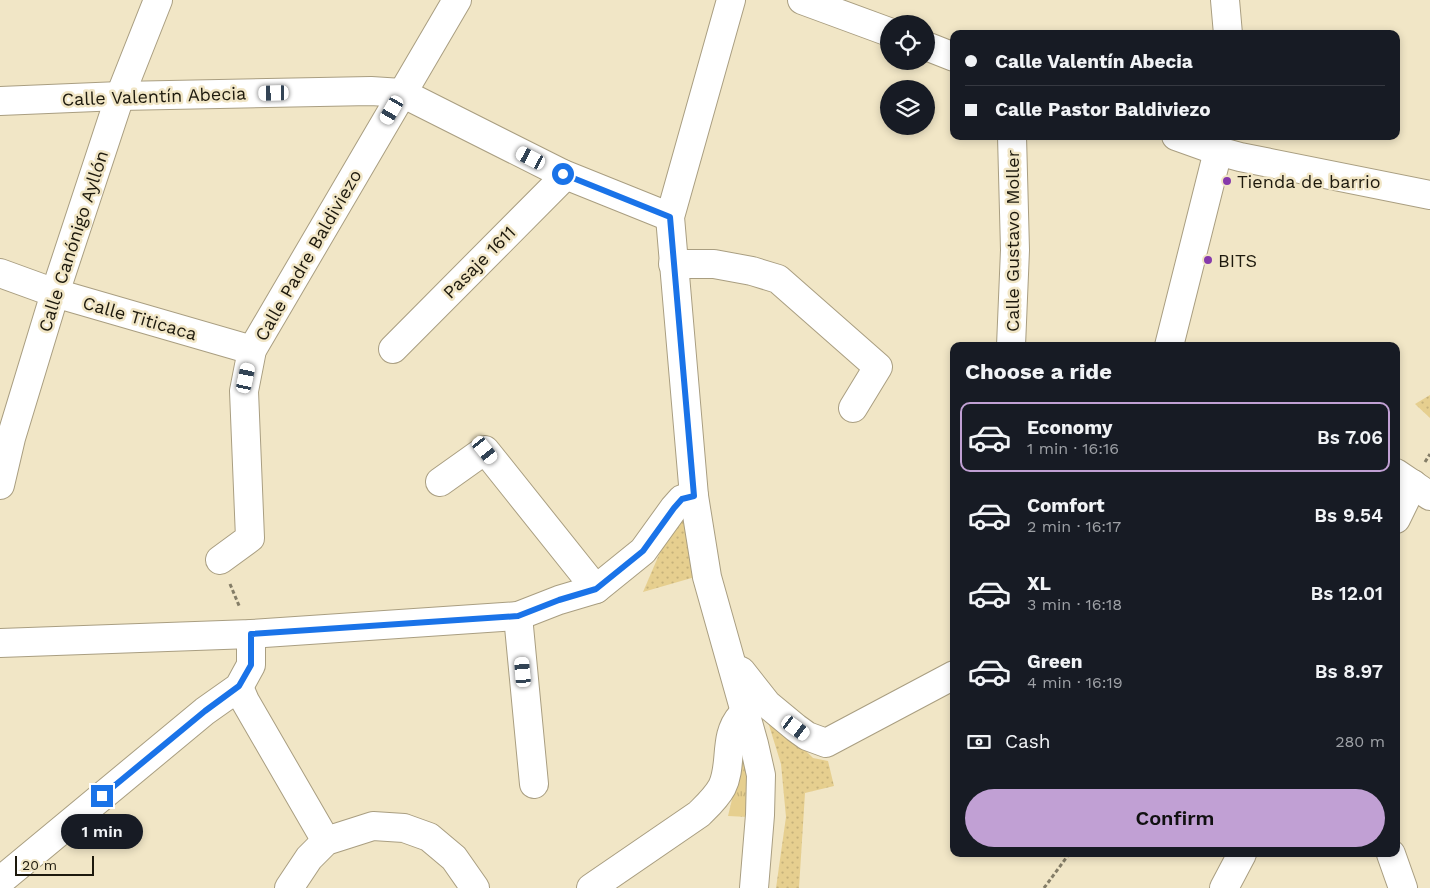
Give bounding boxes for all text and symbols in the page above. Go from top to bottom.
map controls [880,15,935,135]
button: locate [880,15,935,70]
text: Calle Valentín Abecia [995,50,1193,73]
button: layers [880,80,935,135]
street label: Calle Valentín Abecia [61,82,247,110]
car [258,85,289,101]
car [378,93,405,127]
text: Calle Pastor Baldiviezo [995,98,1211,121]
car [514,145,547,171]
street label: Calle Canónigo Ayllón [34,148,112,334]
street label: Calle Gustavo Moller [1002,150,1023,332]
route start [552,163,574,185]
street label: Calle Padre Baldiviezo [250,166,366,344]
place label: Tienda de barrio [1237,171,1381,192]
marker: Tienda de barrio [1221,175,1233,187]
street label: Pasaje 1611 [438,221,520,303]
place label: BITS [1218,250,1257,271]
marker: BITS [1202,254,1214,266]
street label: Calle Titicaca [80,292,200,344]
text: Choose a ride [965,359,1112,384]
car [235,362,256,394]
icon: car [967,415,1012,460]
text: Economy [1027,416,1112,439]
text: Bs 7.06 [1317,426,1383,449]
car [469,434,500,466]
text: 1 min · 16:16 [1027,439,1119,458]
icon: car [967,493,1012,538]
text: Comfort [1027,494,1105,517]
text: Bs 9.54 [1314,504,1383,527]
text: 2 min · 16:17 [1027,517,1121,536]
icon: car [967,571,1012,616]
text: XL [1027,572,1051,595]
text: Bs 12.01 [1310,582,1383,605]
text: 3 min · 16:18 [1027,595,1122,614]
icon: car [967,649,1012,694]
text: Green [1027,650,1083,673]
car [514,656,531,688]
text: Bs 8.97 [1315,660,1383,683]
text: 4 min · 16:19 [1027,673,1123,692]
car [779,713,812,743]
icon: cash [965,728,993,756]
text: Cash [1005,730,1051,753]
text: 280 m [1335,732,1385,751]
route end [91,785,113,807]
button: Confirm [965,789,1385,847]
callout: 1 min [61,814,143,848]
text: 1 min [81,822,123,841]
scale bar [15,853,94,876]
text: 20 m [22,857,57,873]

